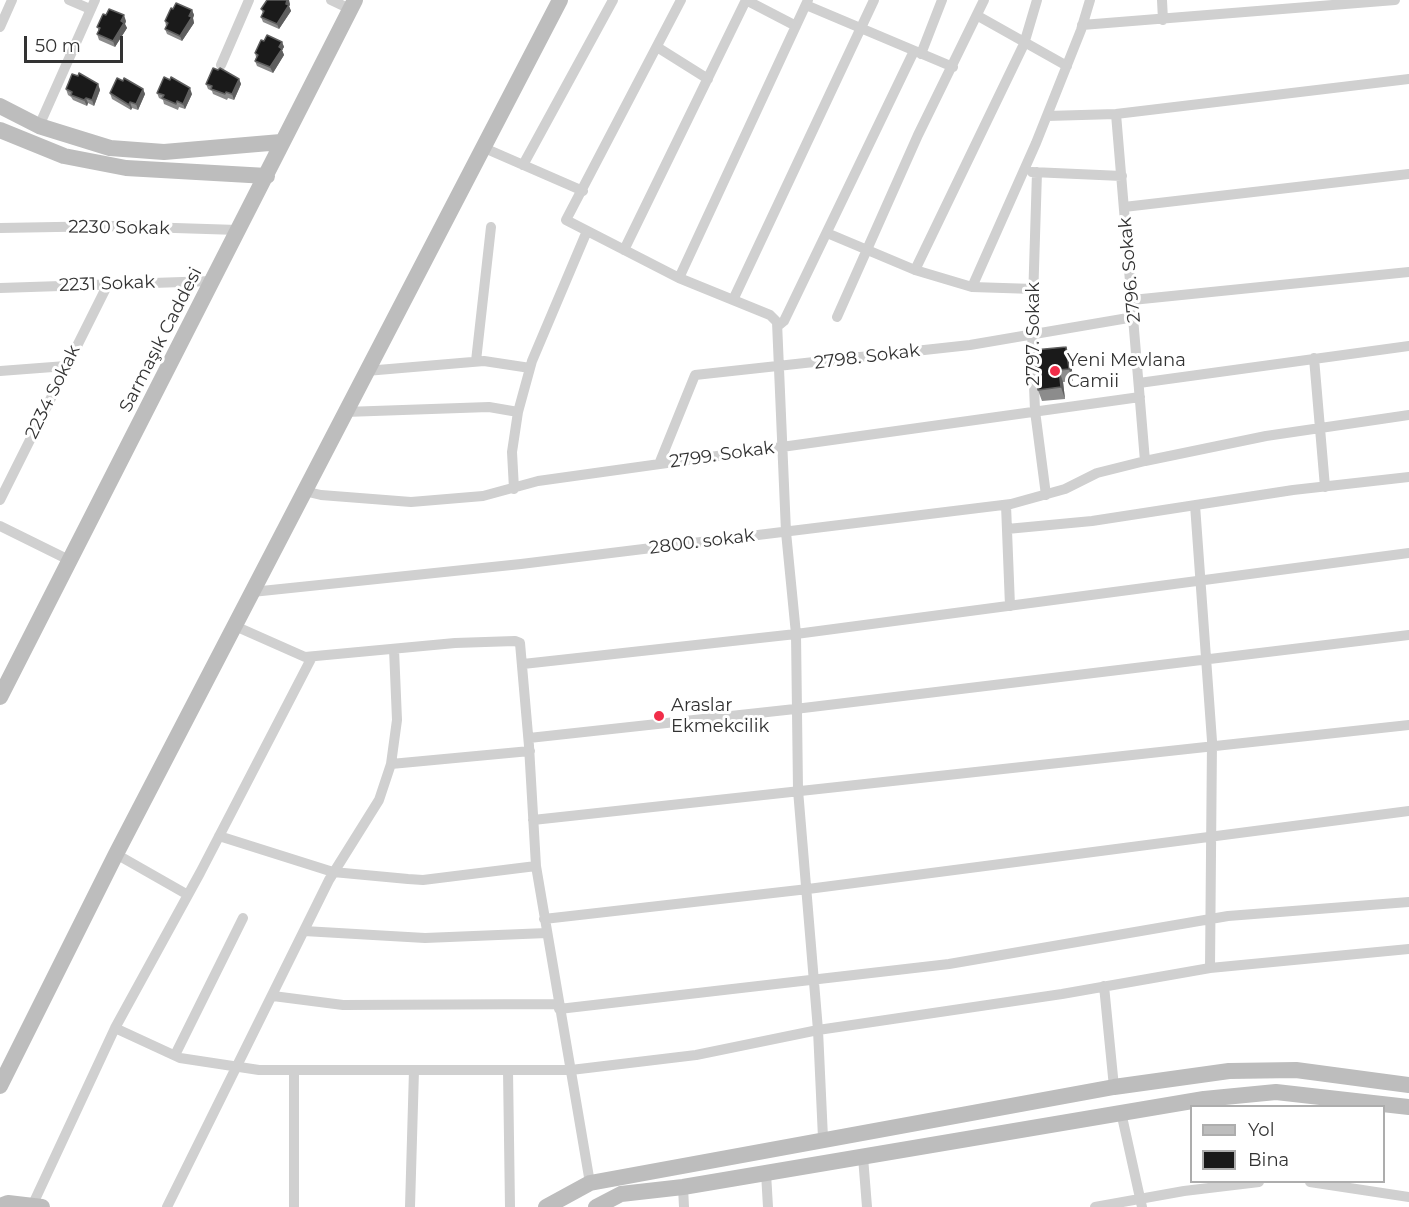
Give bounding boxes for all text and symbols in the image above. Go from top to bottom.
scale bar [27,24,126,62]
text: 50 m [35,35,81,57]
street label: 2230 Sokak [68,216,170,240]
street label: 2796. Sokak [1115,216,1145,324]
street label: Sarmaşık Caddesi [115,264,207,416]
street label: 2231 Sokak [59,272,155,296]
street label: 2797. Sokak [1023,282,1045,386]
street label: 2798. Sokak [813,340,921,374]
street label: 2234 Sokak [21,342,85,442]
place label: Yeni Mevlana Camii [1067,350,1186,392]
marker: Yeni Mevlana Camii [1048,364,1062,378]
street label: 2799. Sokak [668,437,776,473]
street label: 2800. sokak [648,525,756,559]
place label: Araslar Ekmekcilik [671,695,769,738]
marker: Araslar Ekmekcilik [652,709,666,723]
legend [1190,1105,1385,1183]
text: Yol [1248,1119,1274,1141]
text: Bina [1248,1149,1289,1171]

